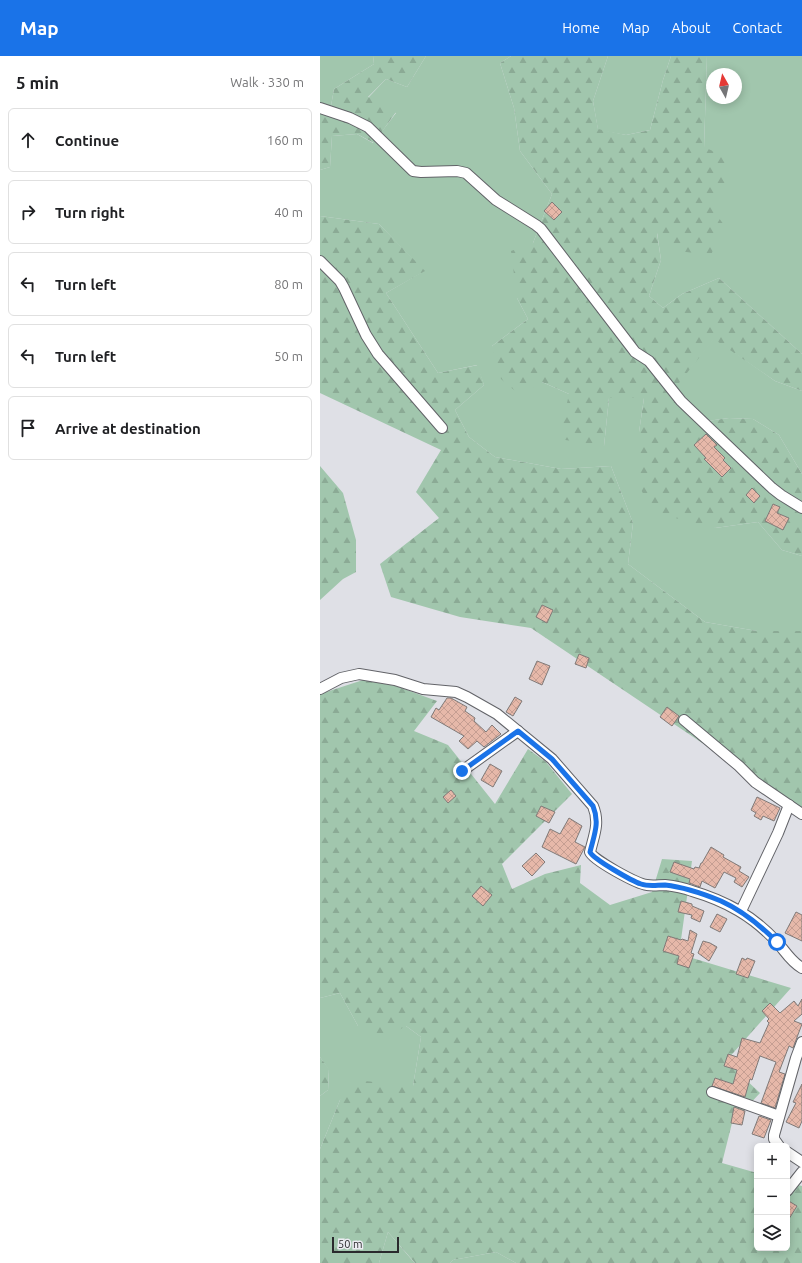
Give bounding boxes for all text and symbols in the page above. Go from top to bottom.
text: Map [20,17,59,39]
text: Home [562,20,600,36]
text: Map [622,20,650,36]
text: About [672,20,711,36]
text: Contact [733,20,782,36]
north arrow [706,68,742,104]
text: 5 min [16,73,59,92]
text: Walk · 330 m [230,75,304,89]
icon: ahead [17,129,39,151]
text: Continue [55,132,119,149]
text: 160 m [267,133,303,147]
icon: right [17,201,39,223]
text: Turn right [55,204,125,221]
text: 40 m [274,205,303,219]
icon: left [17,273,39,295]
text: Turn left [55,276,116,293]
text: 80 m [274,277,303,291]
icon: left [17,345,39,367]
text: Turn left [55,348,116,365]
text: 50 m [274,349,303,363]
icon: arrive [17,417,39,439]
text: Arrive at destination [55,420,201,437]
route end [453,762,471,780]
route start [768,933,786,951]
map controls [754,1143,790,1251]
button: + [754,1143,790,1179]
button: − [754,1179,790,1215]
button: layers [754,1215,790,1251]
scale bar [332,1235,399,1254]
text: 50 m [338,1238,362,1250]

